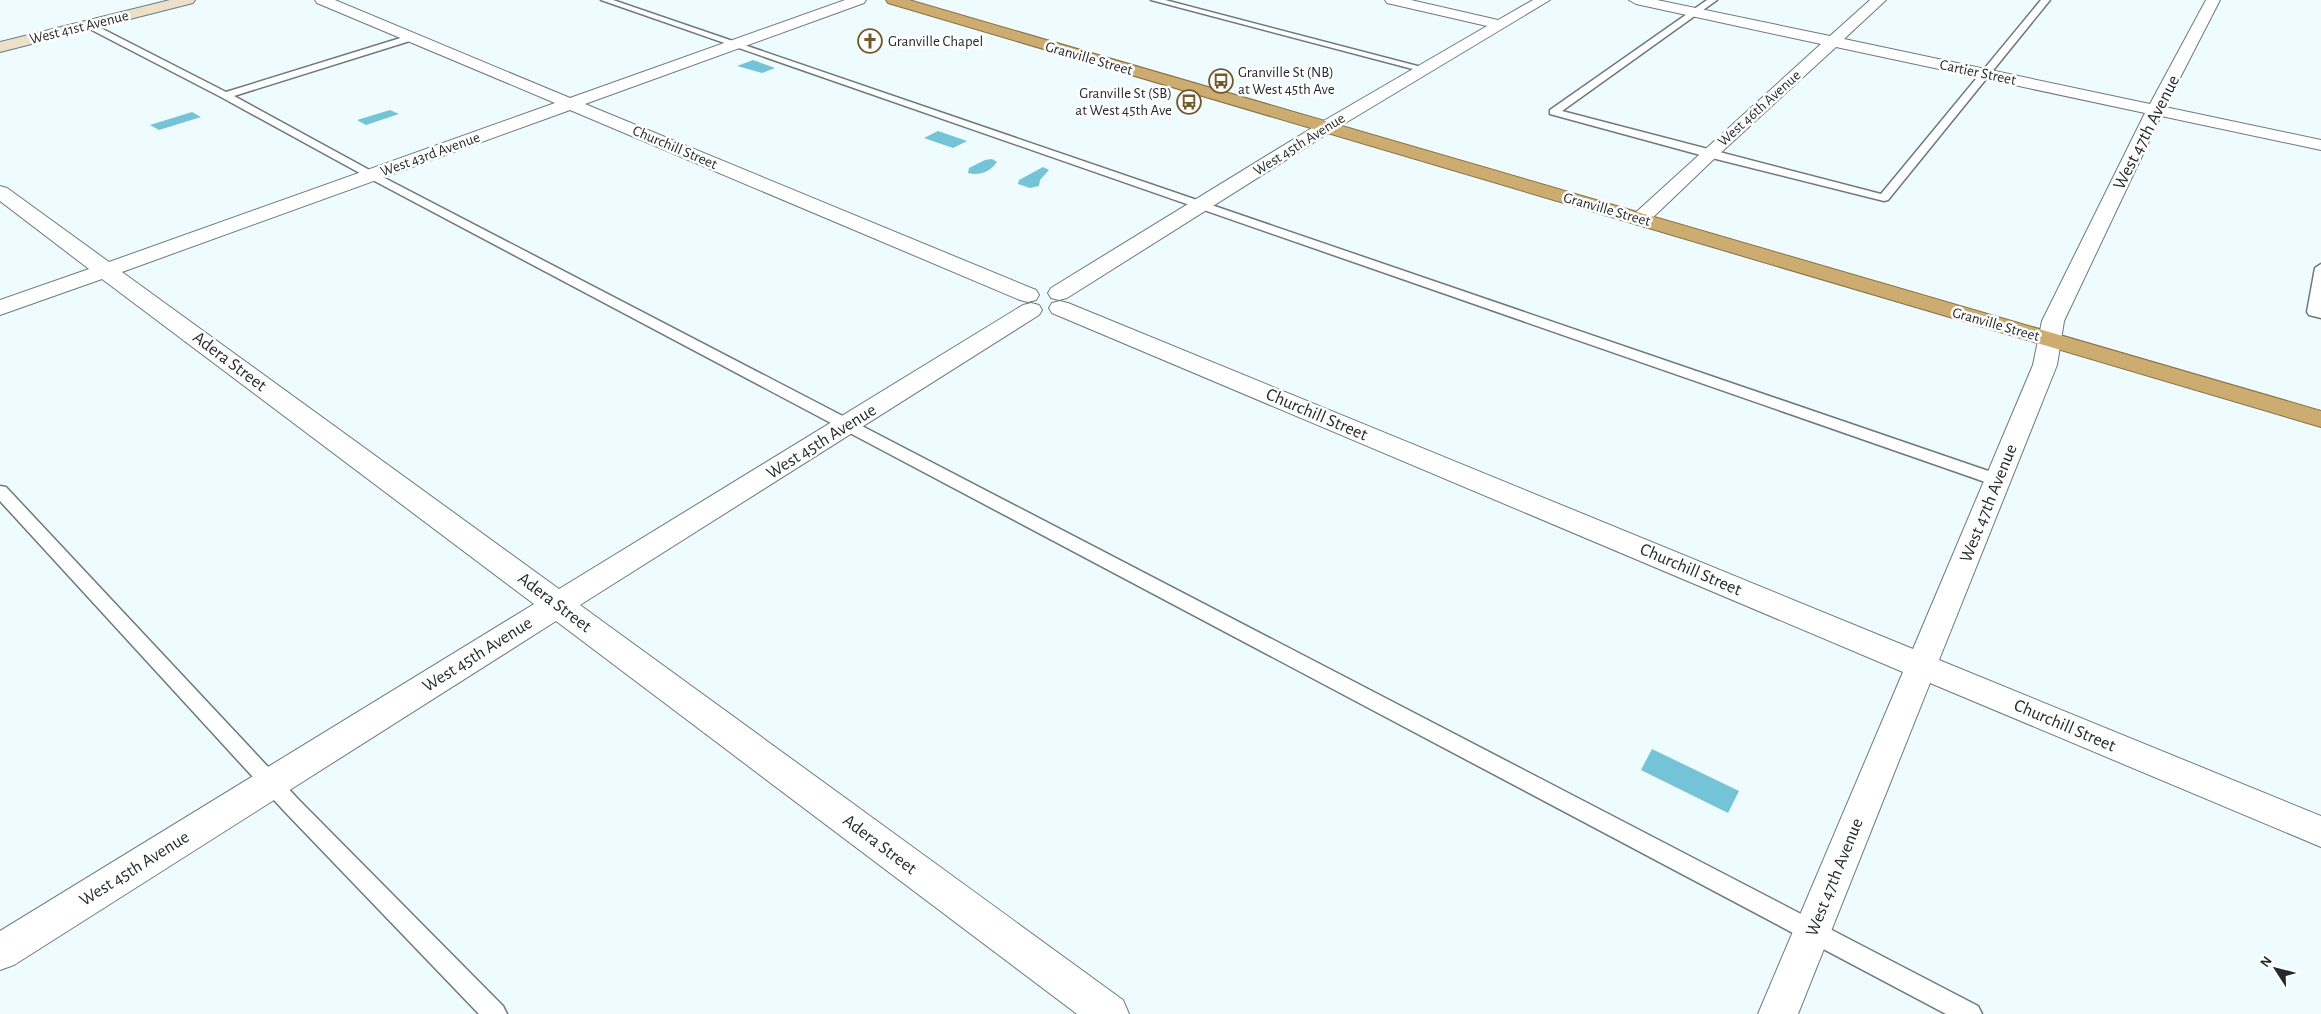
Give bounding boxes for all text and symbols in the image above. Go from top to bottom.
street label: West 41st Avenue [28,8,130,47]
church icon: Granville Chapel [857,28,883,54]
place label: Granville Chapel [888,34,983,49]
street label: Granville Street [1044,39,1134,78]
street label: Cartier Street [1938,57,2018,88]
place label: Granville St (NB) at West 45th Ave [1238,65,1335,97]
street label: West 46th Avenue [1715,67,1804,149]
bus stop icon: Granville St (NB) at West 45th Ave [1208,68,1234,94]
street label: West 47th Avenue [2110,72,2183,193]
place label: Granville St (SB) at West 45th Ave [1075,86,1172,118]
bus stop icon: Granville St (SB) at West 45th Ave [1176,89,1202,115]
street label: West 45th Avenue [1251,110,1348,179]
street label: Churchill Street [630,123,720,172]
street label: West 43rd Avenue [378,129,482,179]
street label: Granville Street [1562,190,1652,229]
street label: Granville Street [1951,305,2041,344]
street label: Adera Street [189,328,270,395]
street label: Churchill Street [1263,385,1370,444]
street label: West 45th Avenue [763,401,880,483]
street label: West 47th Avenue [1957,442,2021,565]
street label: Churchill Street [1637,540,1744,599]
street label: Adera Street [514,569,595,636]
street label: West 45th Avenue [419,614,536,696]
street label: Churchill Street [2011,696,2118,755]
street label: Adera Street [839,811,920,878]
street label: West 47th Avenue [1803,816,1867,939]
street label: West 45th Avenue [76,828,193,910]
north arrow [2251,944,2301,994]
text: N [2258,954,2275,970]

